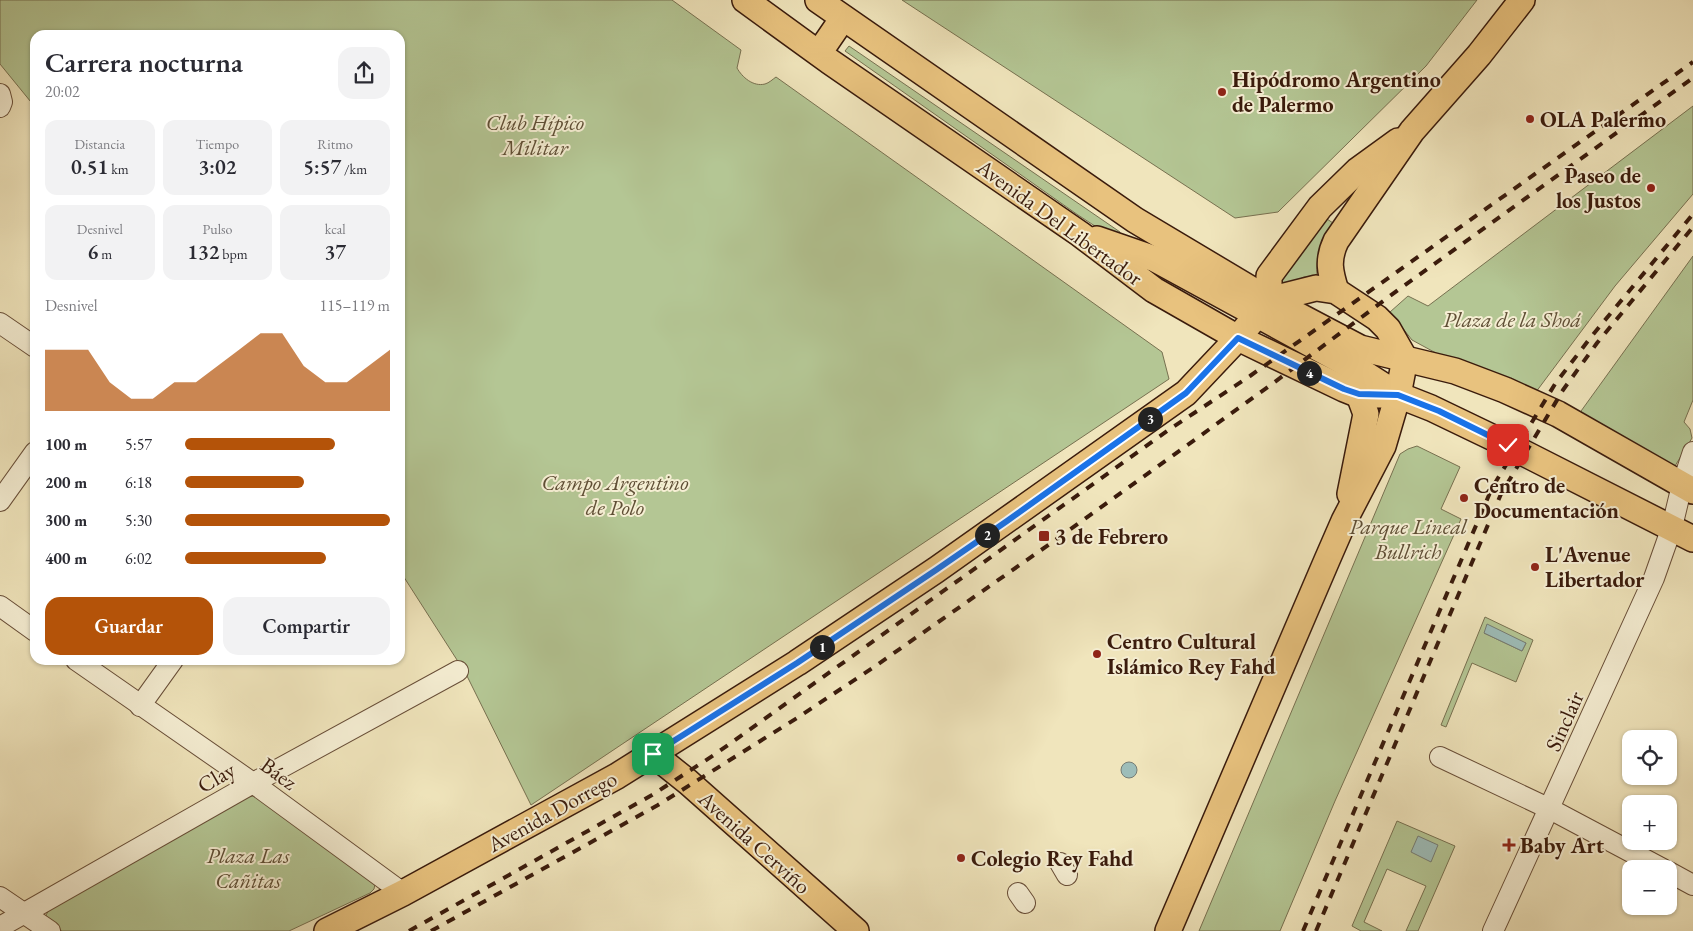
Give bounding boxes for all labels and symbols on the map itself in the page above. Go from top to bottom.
place label: Hipódromo Argentino de Palermo [1232,65,1441,119]
marker: Hipódromo Argentino de Palermo [1216,86,1228,98]
place label: OLA Palermo [1540,105,1666,134]
park label: Club Hípico Militar [486,108,584,162]
marker: OLA Palermo [1524,113,1536,125]
street label: Avenida Del Libertador [970,152,1149,293]
place label: Paseo de los Justos [1556,161,1641,215]
marker: Paseo de los Justos [1645,182,1657,194]
park label: Plaza de la Shoá [1443,305,1581,334]
pin: 4 [1296,360,1322,386]
pin: 3 [1138,406,1162,432]
pin [1487,424,1529,466]
park label: Campo Argentino de Polo [541,468,689,522]
place label: Centro de Documentación [1474,471,1620,525]
marker: Centro de Documentación [1458,492,1470,504]
park label: Parque Lineal Bullrich [1349,512,1468,566]
pin: 2 [974,522,1000,548]
place label: 3 de Febrero [1055,522,1168,551]
marker: 3 de Febrero [1037,529,1051,543]
place label: L'Avenue Libertador [1545,540,1645,594]
marker: L'Avenue Libertador [1529,561,1541,573]
place label: Centro Cultural Islámico Rey Fahd [1107,627,1276,681]
pin: 1 [810,634,834,660]
marker: Centro Cultural Islámico Rey Fahd [1091,648,1103,660]
street label: Sinclair [1538,686,1591,756]
pin [632,733,674,775]
street label: Báez [255,750,303,797]
street label: Clay [192,755,241,800]
street label: Avenida Dorrego [481,764,622,859]
street label: Avenida Cerviño [692,784,817,901]
place label: Baby Art [1520,831,1605,860]
marker: Baby Art [1502,838,1516,852]
park label: Plaza Las Cañitas [207,841,290,895]
place label: Colegio Rey Fahd [971,844,1134,873]
marker: Colegio Rey Fahd [955,852,967,864]

